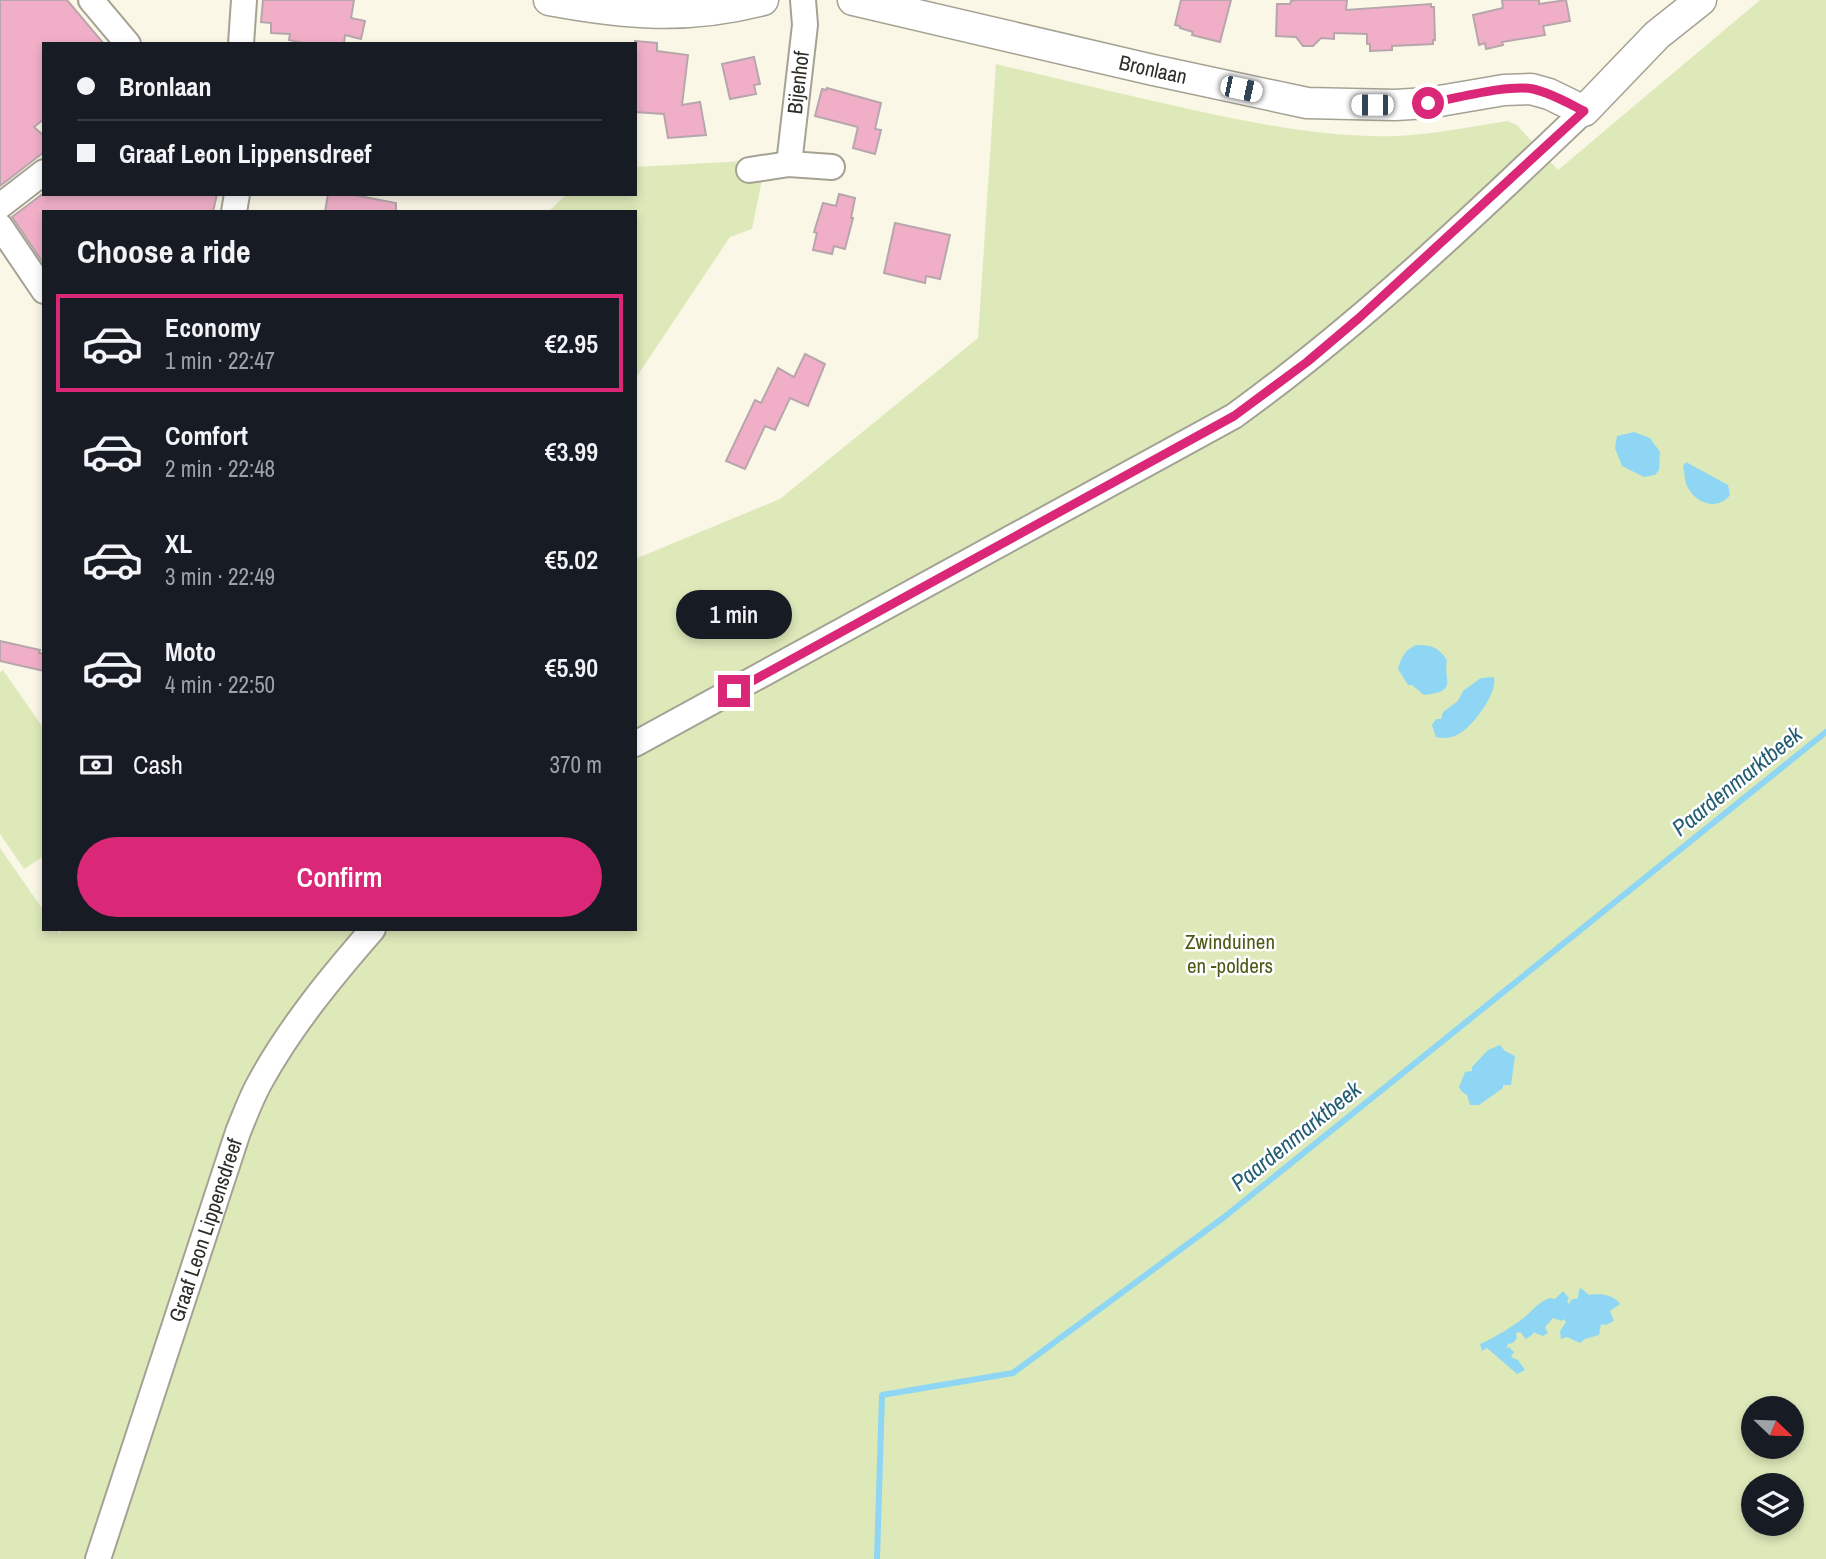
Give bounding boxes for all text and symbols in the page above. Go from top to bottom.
street label: Bronlaan [1116,48,1190,91]
street label: Bijenhof [780,49,816,116]
text: Bronlaan [119,69,211,104]
car [1219,74,1264,104]
route start [1412,87,1444,119]
car [1352,95,1394,116]
text: Graaf Leon Lippensdreef [119,136,371,171]
text: Choose a ride [77,230,251,273]
text: Economy [165,310,261,345]
icon: car [81,312,144,375]
text: €2.95 [545,326,598,361]
text: 1 min · 22:47 [165,345,275,376]
text: Comfort [165,418,248,453]
icon: car [81,420,144,483]
text: €3.99 [545,434,598,469]
text: 2 min · 22:48 [165,453,275,484]
text: XL [165,526,192,561]
icon: car [81,528,144,591]
text: €5.02 [545,542,598,577]
text: 3 min · 22:49 [165,561,275,592]
callout: 1 min [676,590,792,638]
text: 1 min [710,599,758,630]
text: Moto [165,634,216,669]
icon: car [81,636,144,699]
text: €5.90 [545,650,598,685]
text: 4 min · 22:50 [165,669,275,700]
route end [718,675,750,707]
water label: Paardenmarktbeek [1665,717,1810,843]
icon: cash [77,746,115,784]
text: Cash [133,747,183,782]
text: 370 m [550,749,602,780]
button: Confirm [77,837,602,917]
park label: Zwinduinen en -polders [1185,927,1275,980]
water label: Paardenmarktbeek [1224,1072,1369,1198]
street label: Graaf Leon Lippensdreef [162,1134,249,1326]
north arrow [1741,1396,1804,1460]
map controls [1741,1396,1804,1536]
button: layers [1741,1473,1804,1536]

